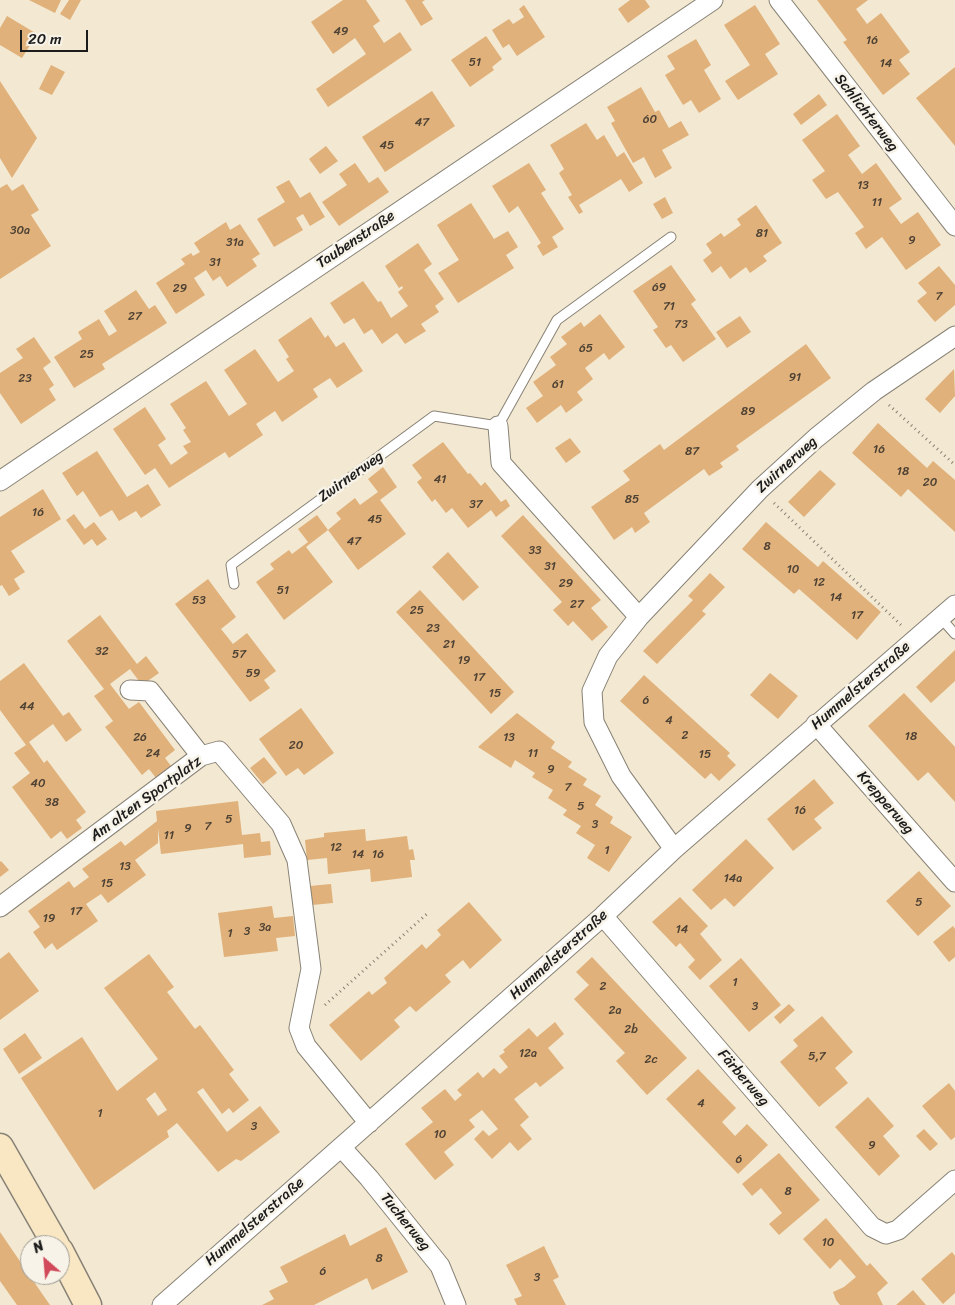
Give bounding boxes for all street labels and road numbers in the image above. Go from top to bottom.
street label: Schlichterweg [830,71,902,155]
street label: Taubenstraße [313,207,399,273]
street label: Zwirnerweg [753,433,821,497]
street label: Zwirnerweg [315,447,387,507]
street label: Hummelsterstraße [808,638,914,734]
street label: Am alten Sportplatz [87,753,205,845]
street label: Krepperweg [853,768,917,838]
street label: Hummelsterstraße [506,906,612,1004]
street label: Färberweg [713,1046,773,1110]
street label: Hummelsterstraße [202,1174,308,1270]
street label: Tucherweg [376,1189,434,1255]

